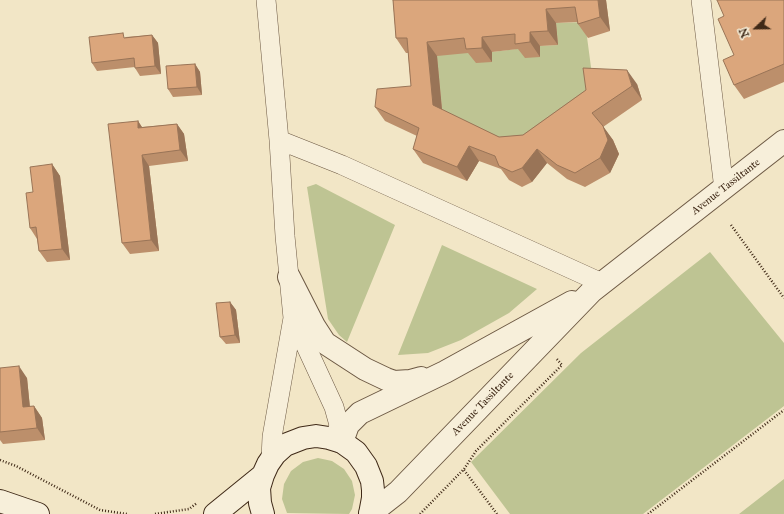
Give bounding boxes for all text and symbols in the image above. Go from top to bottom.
north arrow [736,8,776,48]
text: N [737,26,752,39]
street label: Avenue Tassiltante [689,156,763,218]
street label: Avenue Tassiltante [449,369,517,439]

